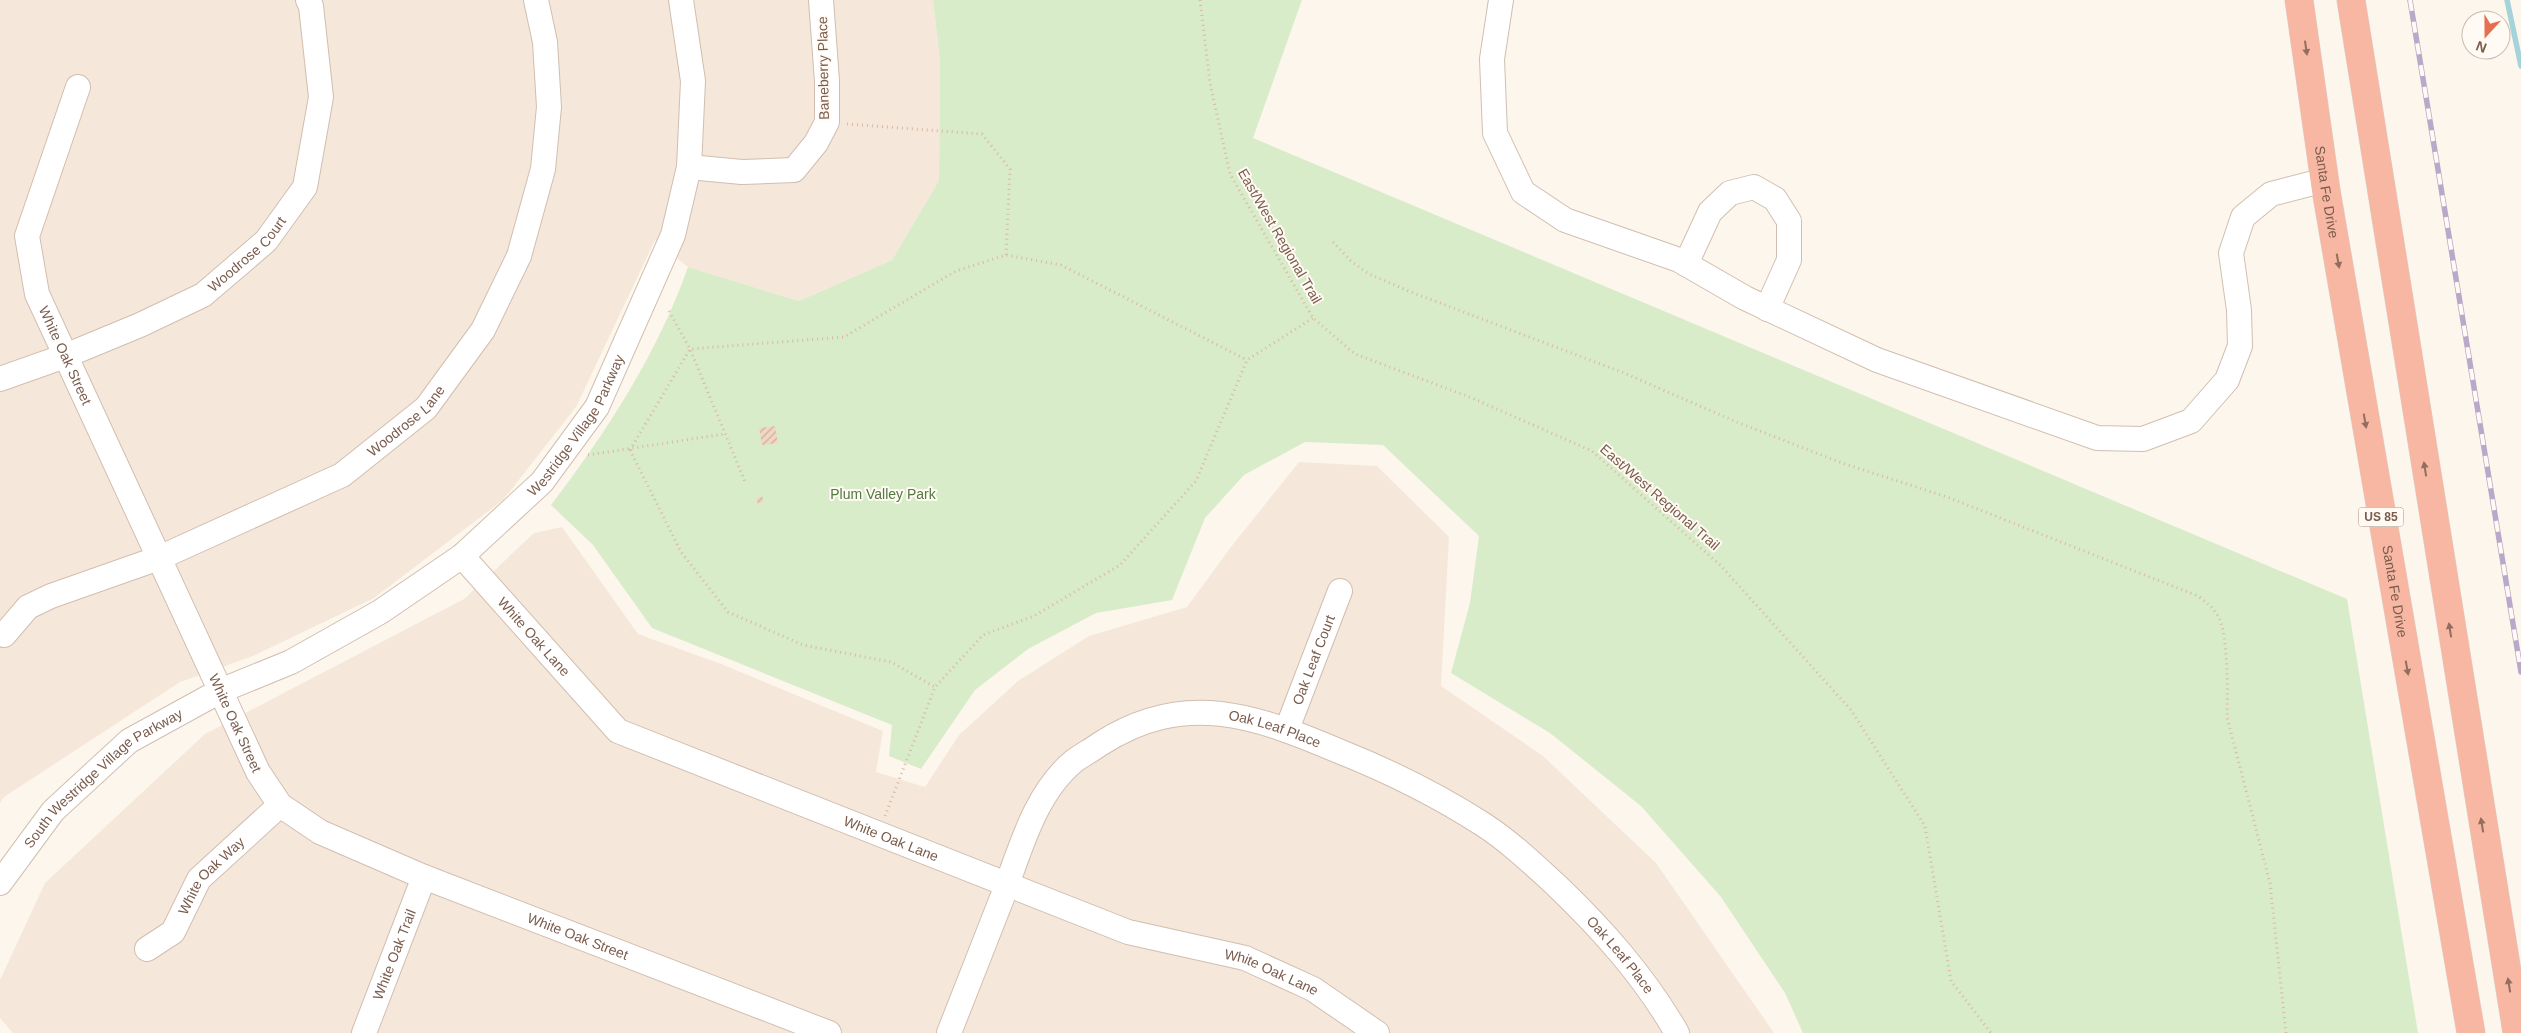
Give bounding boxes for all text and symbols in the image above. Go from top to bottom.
north arrow [2461,10,2511,60]
street label: Baneberry Place [814,16,832,120]
text: N [2474,38,2489,56]
one-way arrow [2302,41,2310,57]
street label: Santa Fe Drive [2312,145,2342,240]
street label: East/West Regional Trail [1235,166,1325,306]
street label: Woodrose Court [205,213,289,295]
one-way arrow [2334,253,2342,269]
street label: White Oak Street [36,304,95,407]
street label: Westridge Village Parkway [524,352,627,499]
street label: Woodrose Lane [364,382,448,460]
one-way arrow [2361,413,2369,429]
street label: East/West Regional Trail [1597,441,1723,553]
one-way arrow [2420,461,2428,477]
park label: Plum Valley Park [830,486,937,502]
road number: US 85 [2358,508,2404,526]
street label: Santa Fe Drive [2379,544,2411,639]
street label: White Oak Lane [494,594,573,680]
street label: Oak Leaf Court [1289,613,1338,707]
one-way arrow [2446,621,2454,637]
one-way arrow [2403,660,2411,676]
street label: White Oak Street [206,671,265,775]
street label: South Westridge Village Parkway [21,705,185,851]
street label: Oak Leaf Place [1228,707,1323,751]
street label: White Oak Lane [841,813,941,865]
one-way arrow [2478,816,2486,832]
street label: White Oak Way [175,834,247,917]
street label: White Oak Trail [369,907,419,1002]
street label: White Oak Street [525,910,631,963]
street label: Oak Leaf Place [1583,913,1657,997]
street label: White Oak Lane [1223,946,1322,999]
one-way arrow [2504,977,2512,993]

